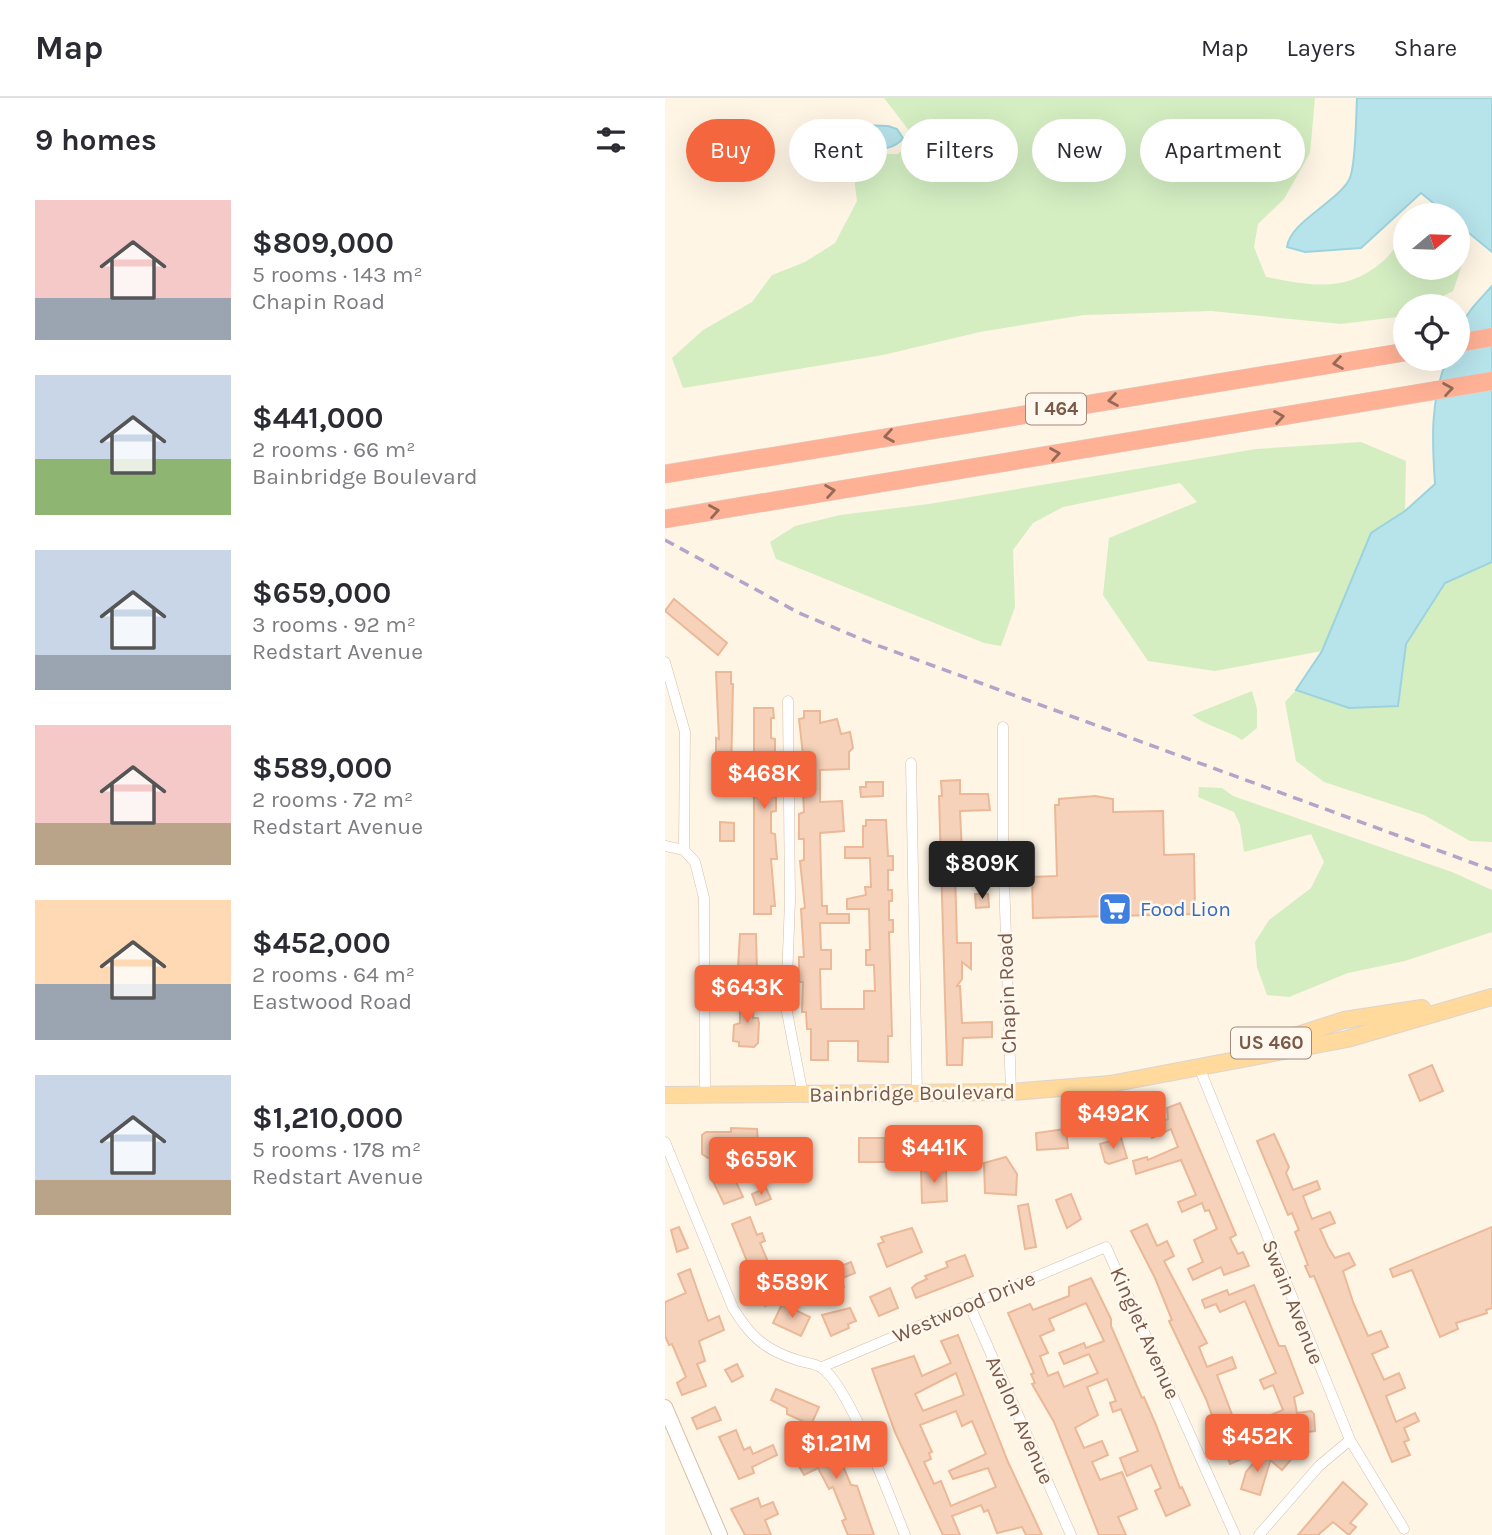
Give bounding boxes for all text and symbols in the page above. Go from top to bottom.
text: Map [35,29,103,67]
text: Map [1201,34,1249,62]
text: Layers [1287,34,1356,62]
text: Share [1394,34,1457,62]
chip: Buy [686,119,775,182]
chip: Rent [789,119,887,182]
chip: Filters [901,119,1018,182]
chip: New [1032,119,1126,182]
chip: Apartment [1140,119,1305,182]
icon: filters [592,121,630,159]
text: 9 homes [35,122,157,158]
north arrow [1393,203,1470,280]
map controls [1393,203,1470,371]
text: $809,000 [252,225,394,261]
icon: home [91,228,175,312]
text: 5 rooms · 143 m² [252,261,423,288]
text: Chapin Road [252,288,385,315]
button: locate [1393,294,1470,371]
one-way arrow [1332,355,1344,370]
one-way arrow [1442,382,1454,397]
one-way arrow [1107,392,1119,407]
road number: I 464 [1026,394,1086,424]
text: $441,000 [252,400,384,436]
icon: home [91,403,175,487]
one-way arrow [1273,410,1285,425]
one-way arrow [883,428,895,443]
text: 2 rooms · 66 m² [252,436,415,463]
one-way arrow [1049,447,1060,462]
text: Bainbridge Boulevard [252,463,478,490]
one-way arrow [824,484,836,499]
one-way arrow [708,504,720,519]
text: $659,000 [252,575,391,611]
icon: home [91,578,175,662]
text: 3 rooms · 92 m² [252,611,416,638]
text: Redstart Avenue [252,638,423,665]
text: $589,000 [252,750,392,786]
pin: $468K [715,752,813,811]
icon: home [91,753,175,837]
text: $468K [727,760,801,787]
text: 2 rooms · 72 m² [252,786,413,813]
text: Redstart Avenue [252,813,423,840]
pin: $809K [933,842,1031,901]
text: $809K [945,850,1019,877]
supermarket icon: Food Lion [1096,890,1134,928]
place label: Food Lion [1140,897,1231,921]
text: $452,000 [252,925,391,961]
icon: home [91,928,175,1012]
street label: Chapin Road [993,932,1021,1054]
text: 2 rooms · 64 m² [252,961,415,988]
pin: $643K [698,965,796,1025]
text: $643K [711,974,783,1001]
text: Eastwood Road [252,988,412,1015]
road number: US 460 [1231,1028,1311,1058]
street label: Bainbridge Boulevard [809,1079,1015,1107]
pin: $492K [1064,1091,1162,1151]
text: $1,210,000 [252,1100,403,1136]
text: $492K [1077,1100,1149,1127]
icon: home [91,1103,175,1187]
pin: $441K [885,1126,983,1185]
text: $441K [901,1134,967,1161]
text: 5 rooms · 178 m² [252,1136,421,1163]
pin: $659K [712,1138,810,1197]
text: $659K [725,1146,797,1173]
text: Redstart Avenue [252,1163,423,1190]
street label: Swain Avenue [1257,1236,1329,1368]
pin: $589K [743,1260,841,1320]
street label: Kinglet Avenue [1105,1263,1185,1403]
street label: Westwood Drive [889,1266,1039,1348]
text: $589K [755,1269,829,1296]
street label: Avalon Avenue [981,1352,1059,1488]
pin: $452K [1208,1414,1306,1474]
pin: $1.21M [779,1422,893,1481]
text: $452K [1221,1423,1293,1450]
text: $1.21M [800,1430,872,1457]

